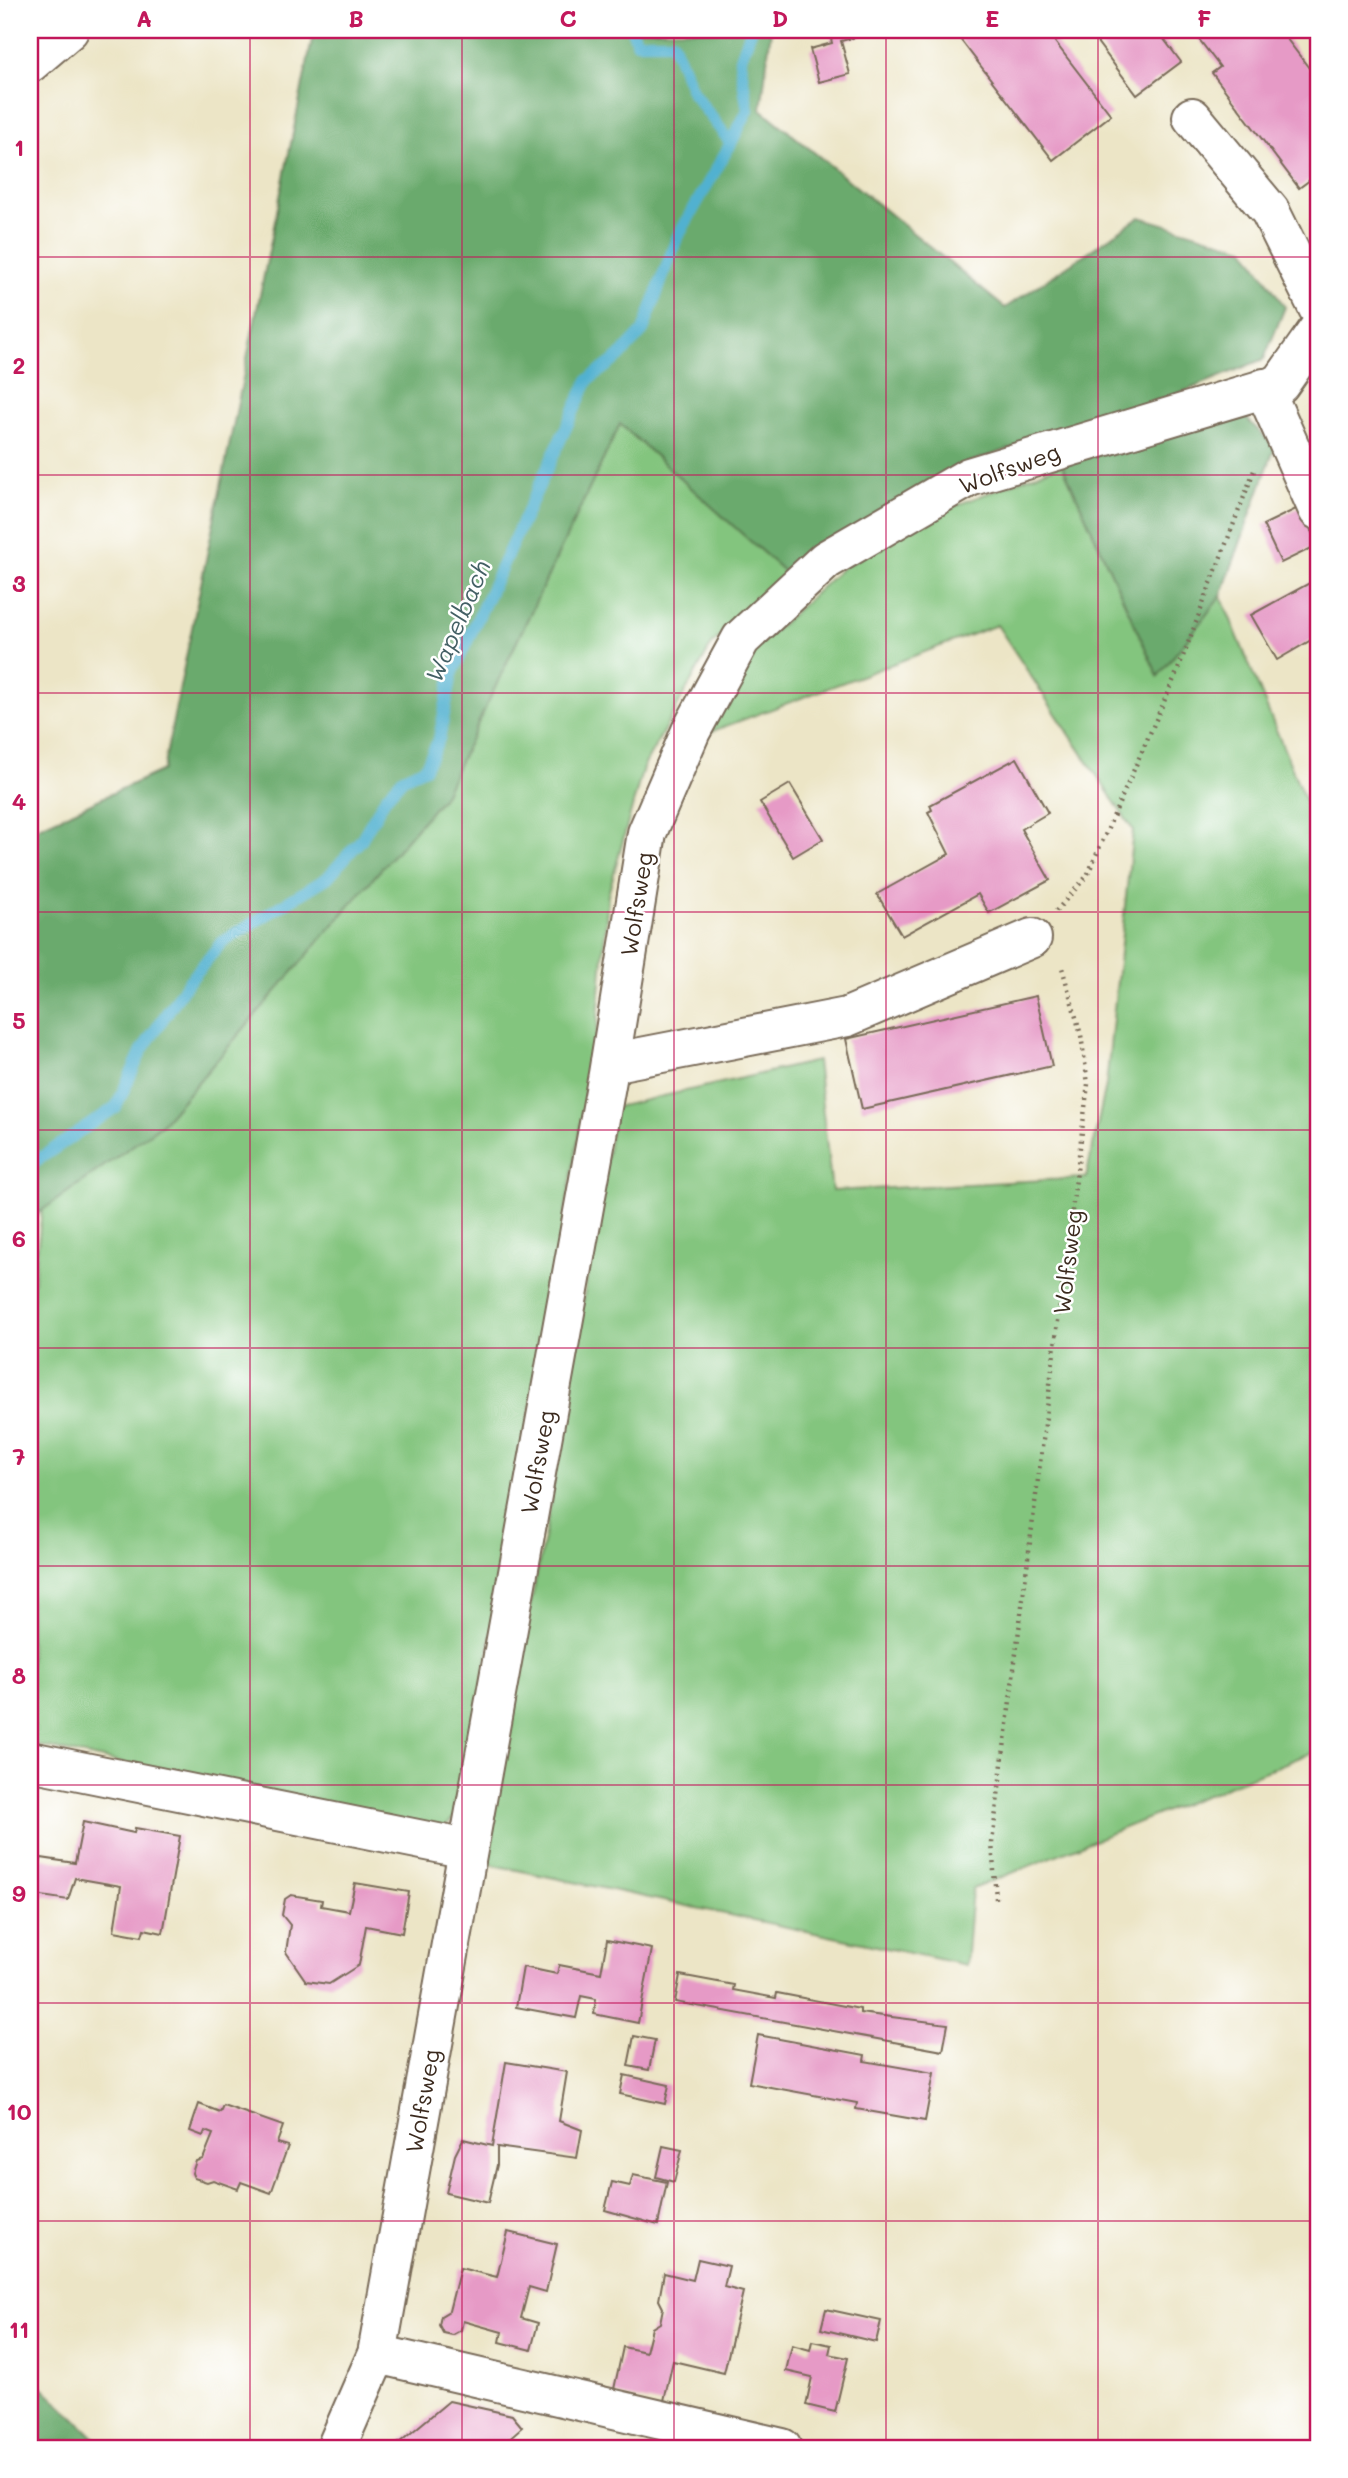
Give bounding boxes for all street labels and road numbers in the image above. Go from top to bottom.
street label: Wolfsweg [954,436,1064,500]
street label: Wolfsweg [613,850,659,958]
street label: Wolfsweg [1046,1208,1088,1316]
street label: Wolfsweg [513,1408,561,1516]
street label: Wolfsweg [398,2047,446,2155]

